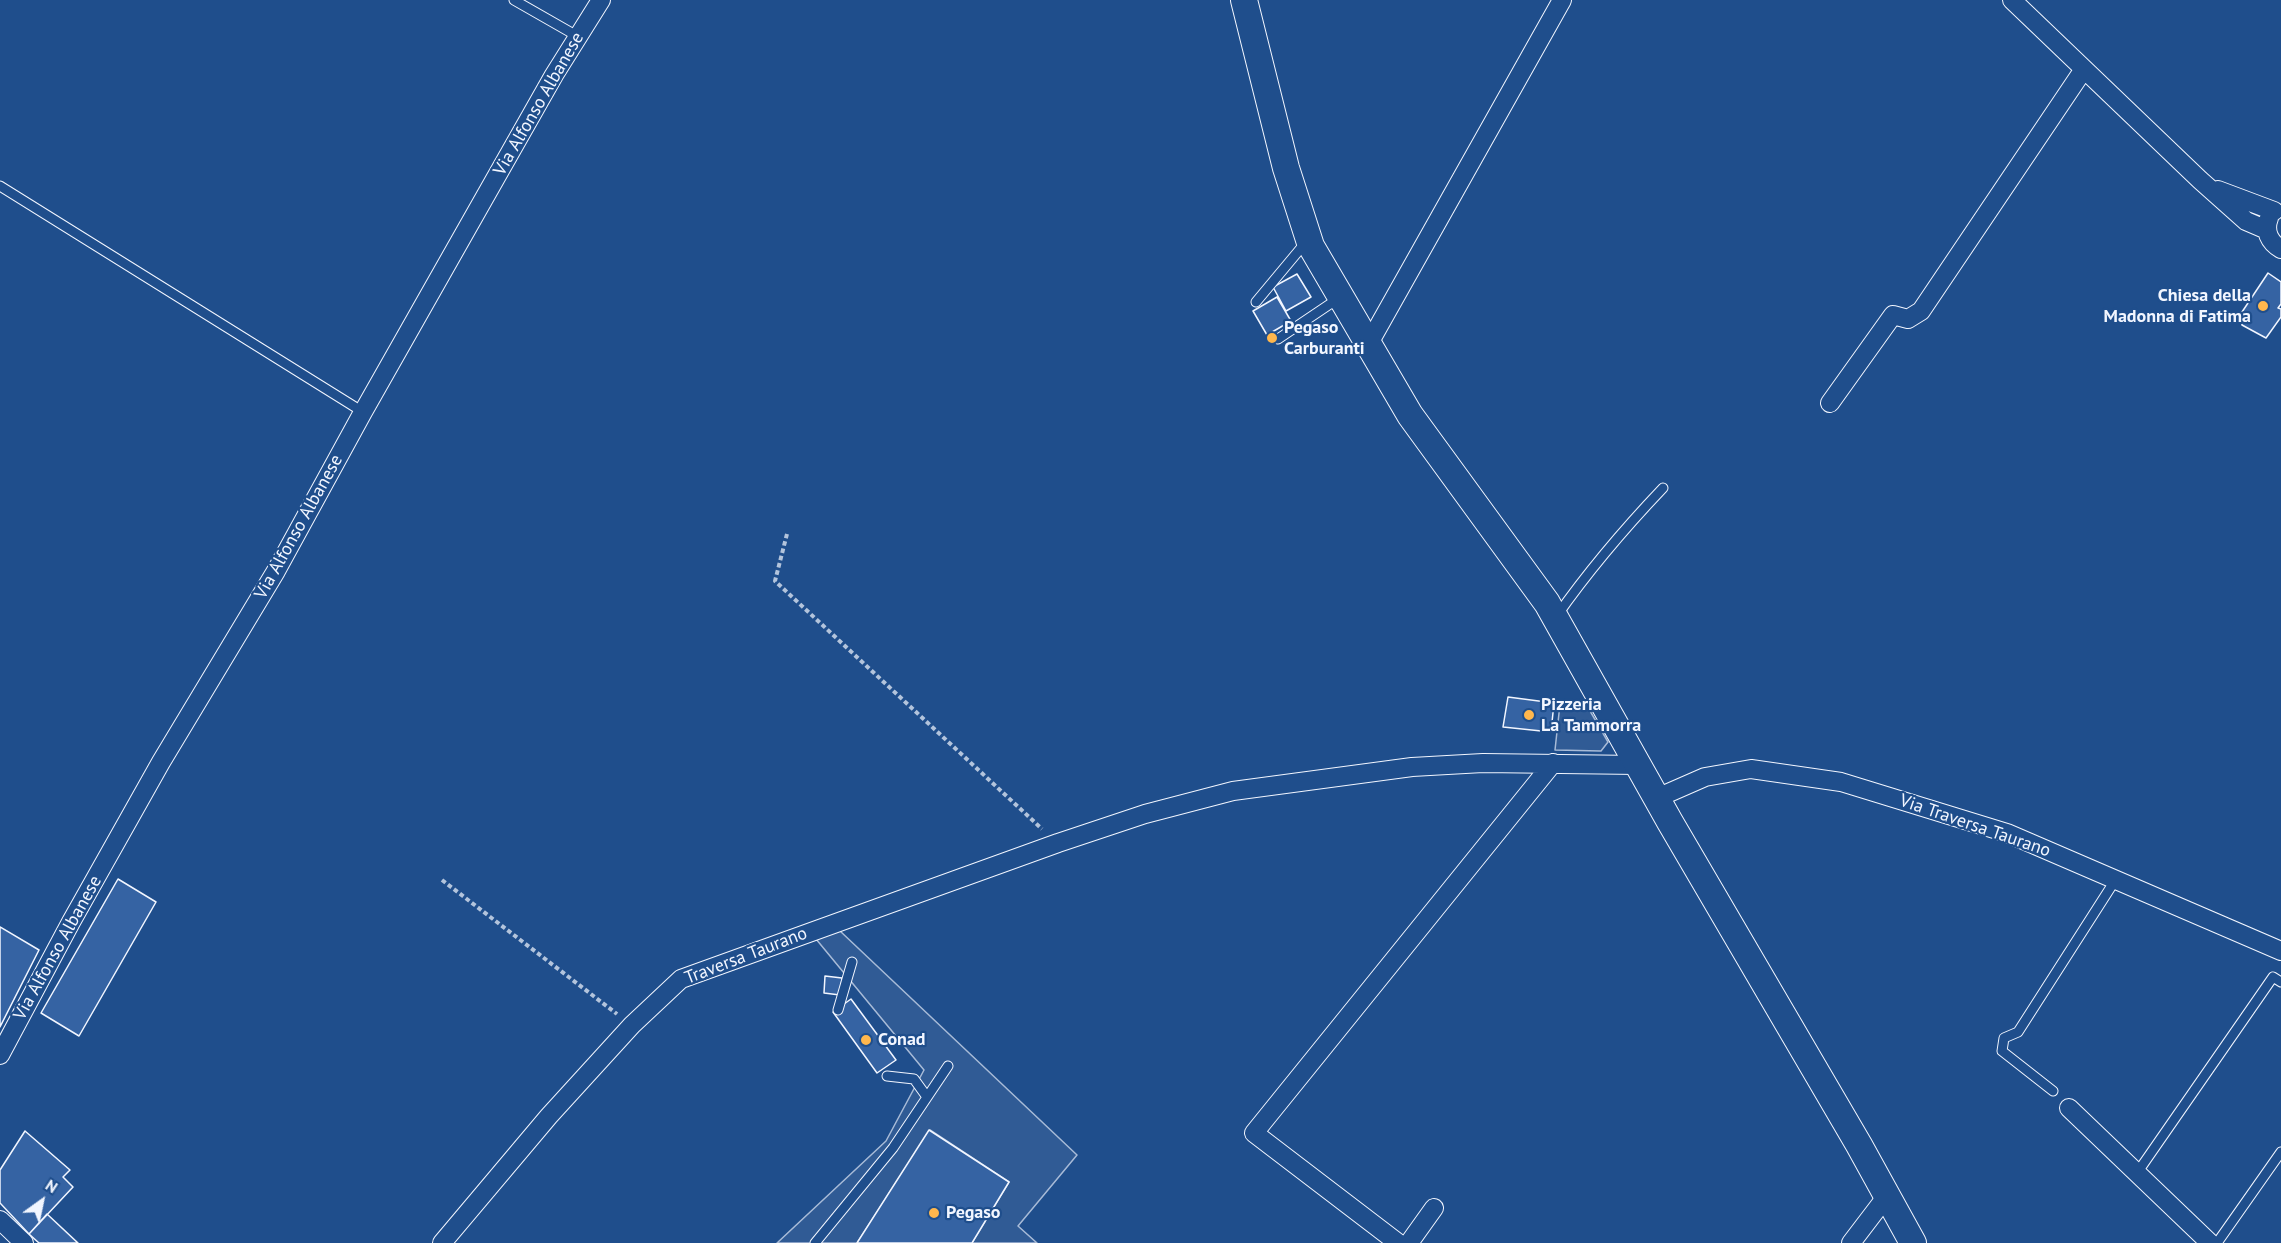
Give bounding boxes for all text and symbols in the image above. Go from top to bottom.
street label: Via Alfonso Albanese [489,29,589,179]
place label: Chiesa della Madonna di Fatima [2103,285,2251,328]
marker: Chiesa della Madonna di Fatima [2256,299,2270,313]
place label: Pegaso Carburanti [1284,317,1365,360]
marker: Pegaso Carburanti [1265,331,1279,345]
street label: Via Alfonso Albanese [250,451,348,603]
place label: Pizzeria La Tammorra [1541,694,1641,736]
marker: Pizzeria La Tammorra [1522,708,1536,722]
street label: Via Traversa Taurano [1897,790,2053,862]
street label: Via Alfonso Albanese [9,872,107,1024]
street label: Traversa Taurano [682,923,810,989]
place label: Conad [878,1029,926,1051]
marker: Conad [859,1033,873,1047]
north arrow [12,1171,72,1231]
text: N [42,1175,62,1197]
place label: Pegaso [946,1202,1001,1224]
marker: Pegaso [927,1206,941,1220]

